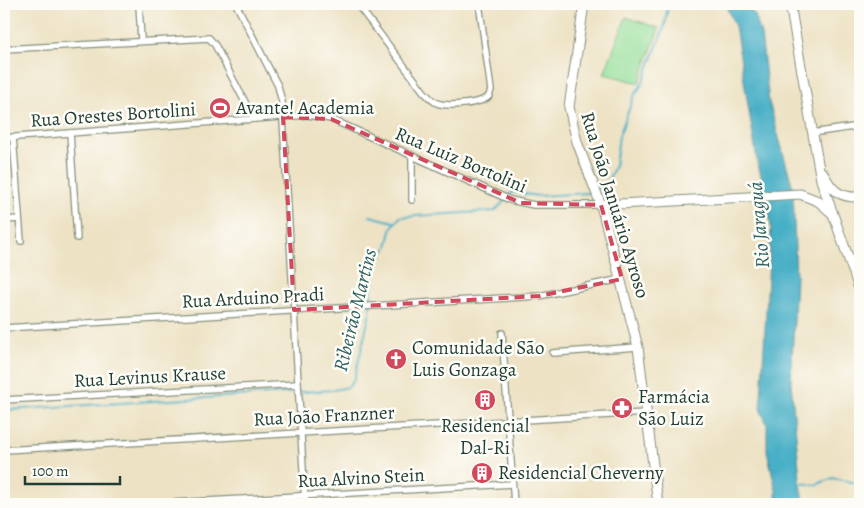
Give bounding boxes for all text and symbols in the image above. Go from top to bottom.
place label: Avante! Academia [235,95,375,121]
street label: Rua Orestes Bortolini [29,96,197,134]
sports icon: Avante! Academia [208,96,232,120]
street label: Rua João Januário Ayroso [574,109,656,301]
street label: Rua Luiz Bortolini [391,120,531,200]
water label: Rio Jaraguá [742,180,776,270]
water label: Ribeirão Martins [327,246,383,374]
street label: Rua Arduino Pradi [181,281,325,315]
place label: Comunidade São Luis Gonzaga [412,335,544,383]
church icon: Comunidade São Luis Gonzaga [384,347,408,371]
street label: Rua Levinus Krause [73,360,227,394]
place label: Farmácia São Luiz [638,384,710,432]
building icon: Residencial Dal-Ri [473,388,497,412]
pharmacy icon: Farmácia São Luiz [610,396,634,420]
street label: Rua João Franzner [253,399,395,433]
place label: Residencial Dal-Ri [441,413,530,461]
scale bar [25,453,120,485]
place label: Residencial Cheverny [498,460,664,486]
text: 100 m [32,461,69,481]
building icon: Residencial Cheverny [470,461,494,485]
street label: Rua Alvino Stein [297,462,425,494]

